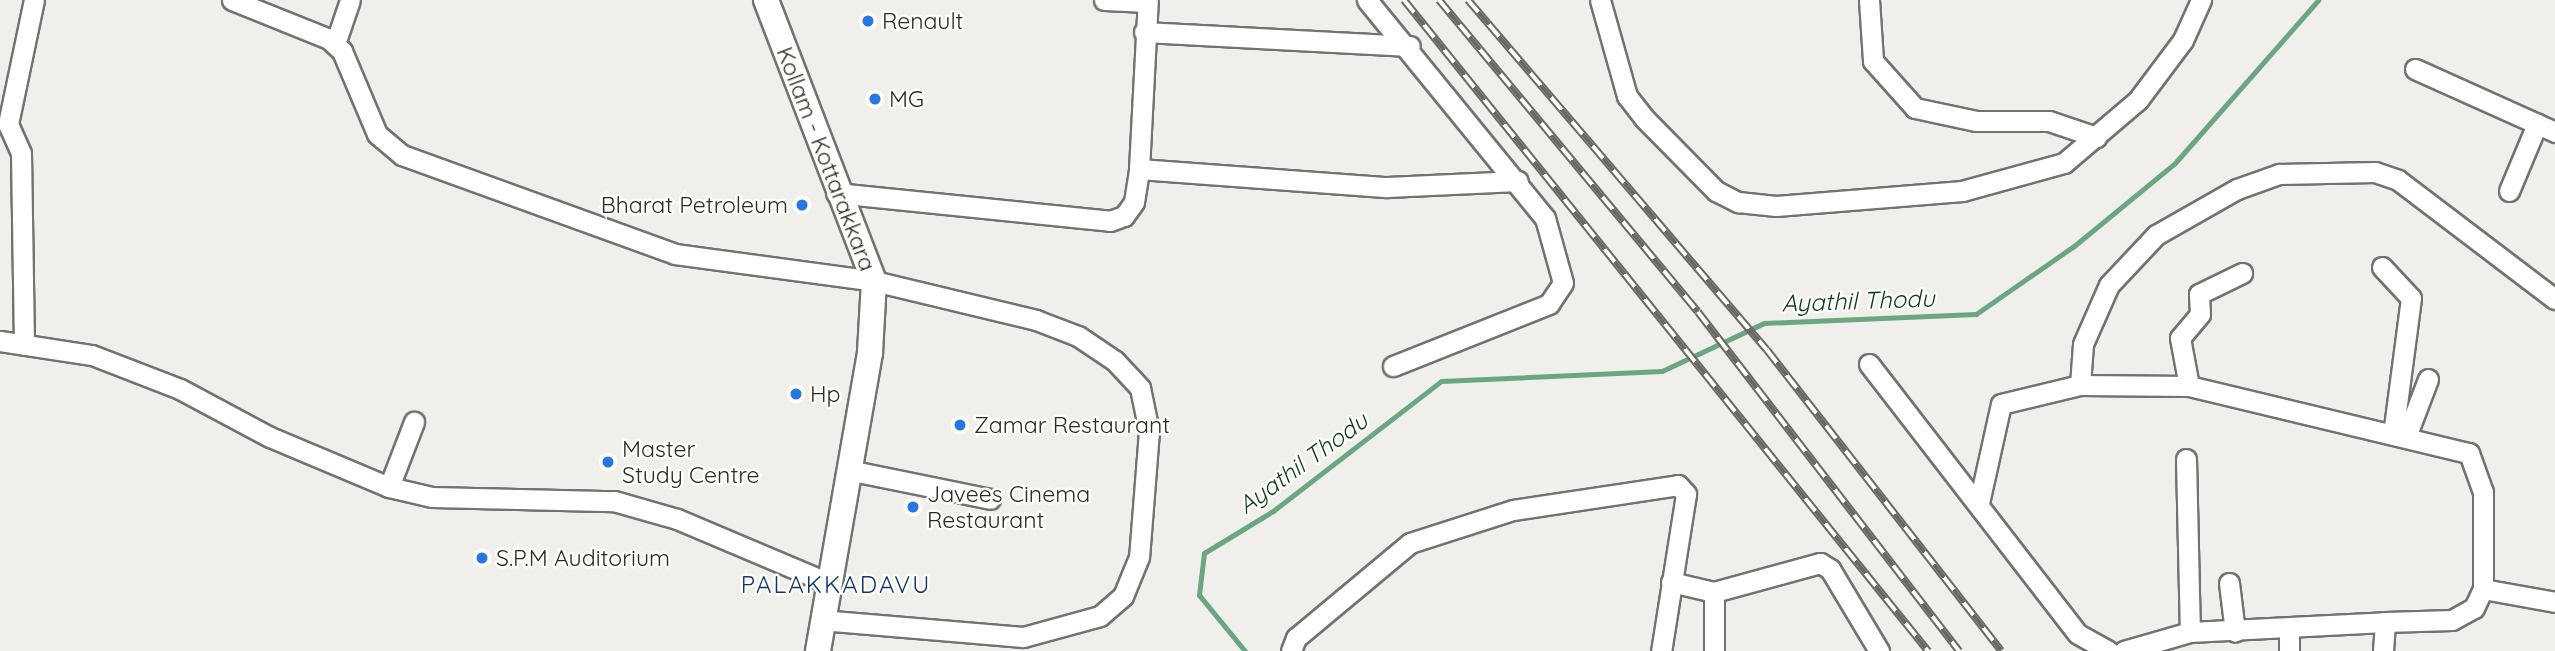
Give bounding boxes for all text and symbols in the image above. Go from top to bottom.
place label: Renault [882,7,963,35]
marker: Renault [860,13,876,29]
street label: Kollam - Kottarakkara [771,43,881,275]
place label: MG [889,85,924,113]
marker: MG [867,91,883,107]
place label: Bharat Petroleum [601,191,788,219]
marker: Bharat Petroleum [794,197,810,213]
water label: Ayathil Thodu [1781,284,1935,318]
place label: Hp [810,380,840,408]
marker: Hp [788,386,804,402]
water label: Ayathil Thodu [1233,406,1373,520]
place label: Zamar Restaurant [974,411,1170,439]
marker: Zamar Restaurant [952,417,968,433]
place label: Master Study Centre [622,435,760,489]
marker: Master Study Centre [600,454,616,470]
place label: Javees Cinema Restaurant [927,480,1090,534]
marker: Javees Cinema Restaurant [905,499,921,515]
place label: S.P.M Auditorium [496,544,670,572]
marker: S.P.M Auditorium [474,550,490,566]
district label: PALAKKADAVU [742,571,930,599]

